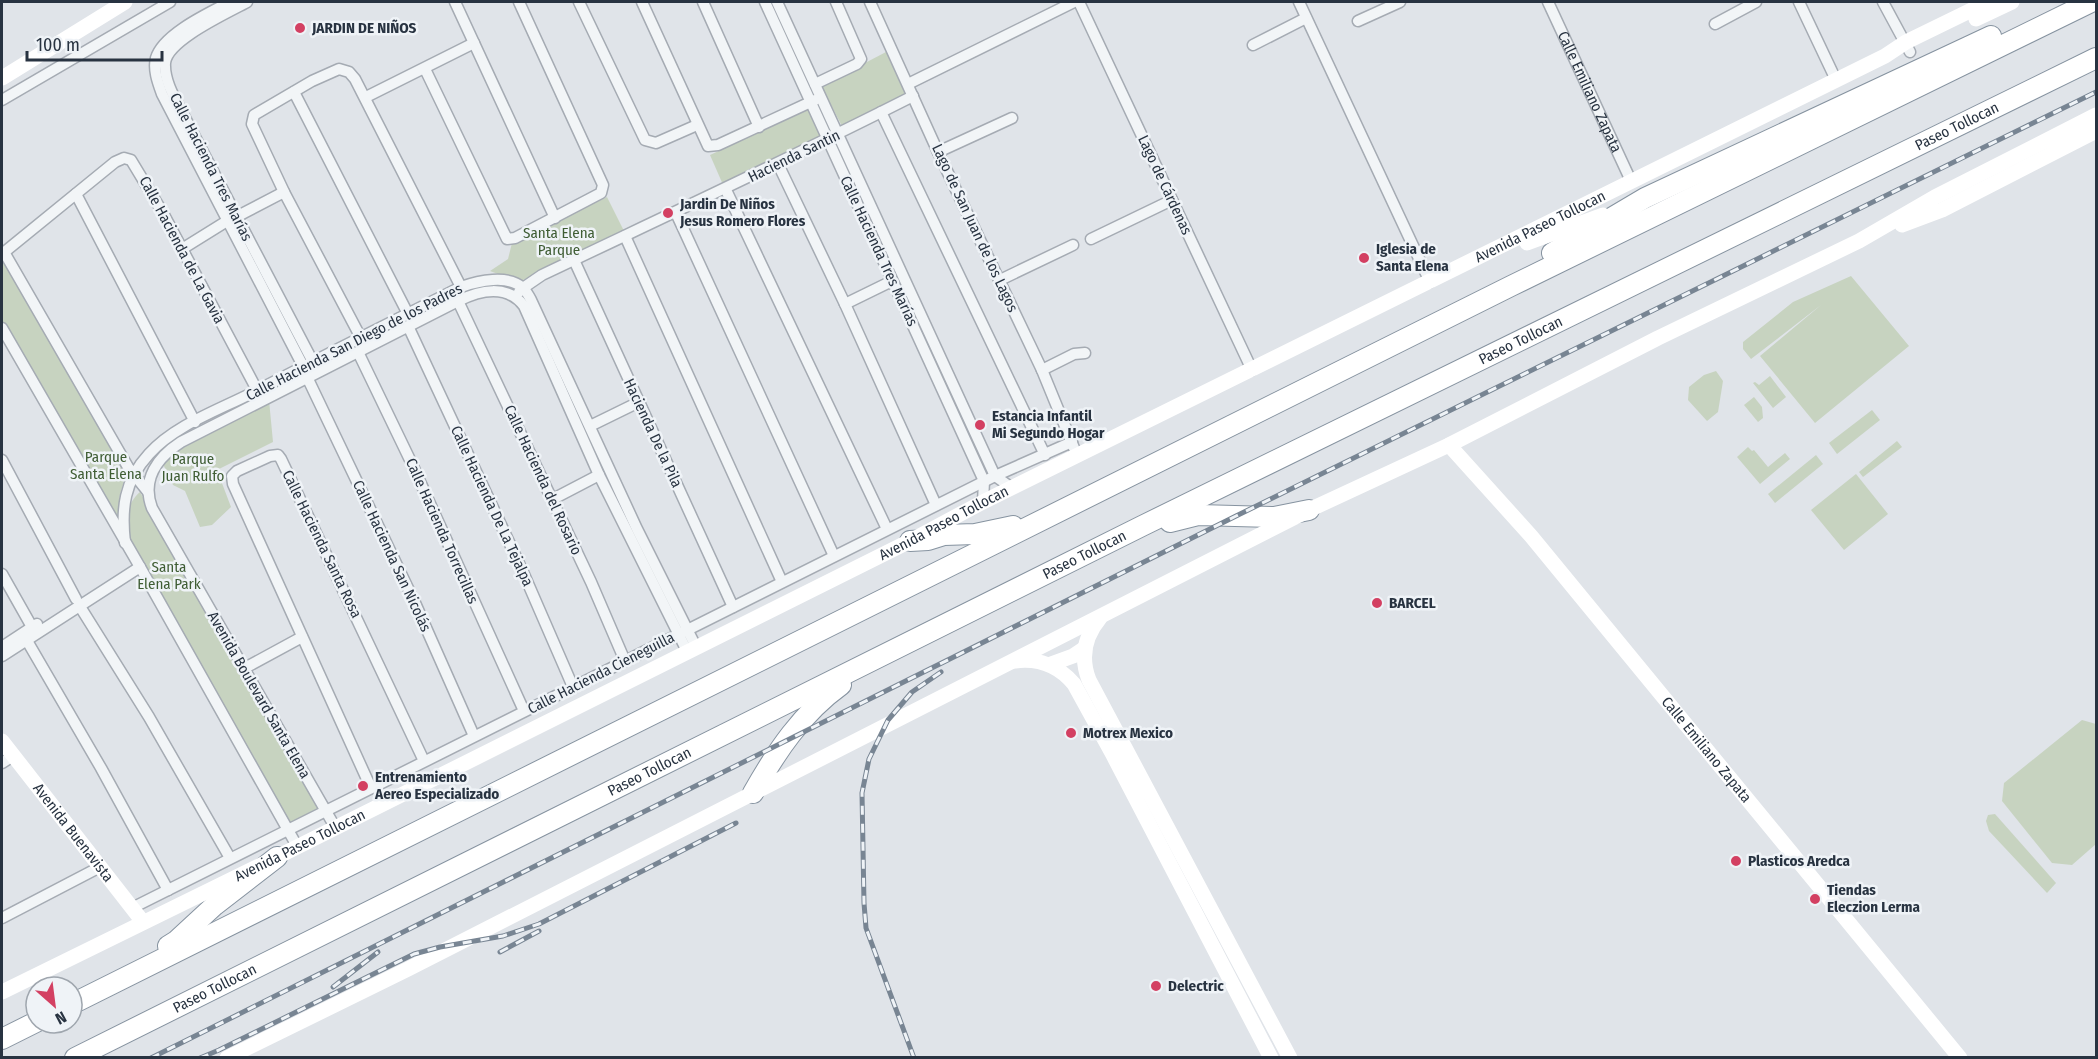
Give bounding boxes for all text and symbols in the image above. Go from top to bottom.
place label: JARDIN DE NIÑOS [311,19,417,37]
marker: JARDIN DE NIÑOS [293,21,307,35]
scale bar [27,24,162,62]
street label: Calle Emiliano Zapata [1554,28,1626,155]
text: 100 m [36,34,80,56]
street label: Calle Hacienda Tres Marías [166,90,256,244]
street label: Paseo Tollocan [1912,98,2002,154]
street label: Hacienda Santin [745,126,843,186]
street label: Lago de Cárdenas [1134,132,1196,238]
street label: Lago de San Juan de los Lagos [928,141,1022,315]
street label: Calle Hacienda de La Gavia [135,173,229,327]
street label: Calle Hacienda Tres Marías [836,173,922,329]
street label: Avenida Paseo Tollocan [1472,187,1608,266]
place label: Jardin De Niños Jesus Romero Flores [679,195,806,230]
marker: Jardin De Niños Jesus Romero Flores [661,206,675,220]
park label: Santa Elena Parque [523,224,595,259]
place label: Iglesia de Santa Elena [1376,240,1449,275]
marker: Iglesia de Santa Elena [1357,251,1371,265]
street label: Calle Hacienda San Diego de los Padres [243,279,465,405]
street label: Paseo Tollocan [1476,312,1565,368]
street label: Hacienda De la Pila [620,376,686,490]
street label: Calle Hacienda del Rosario [500,402,586,558]
place label: Estancia Infantil Mi Segundo Hogar [992,407,1105,442]
marker: Estancia Infantil Mi Segundo Hogar [973,418,987,432]
street label: Calle Hacienda De La Tejalpa [447,423,537,589]
park label: Parque Santa Elena [70,448,142,483]
park label: Parque Juan Rulfo [161,450,225,485]
street label: Calle Hacienda Torrecillas [402,455,482,607]
street label: Calle Hacienda Santa Rosa [278,467,366,621]
street label: Calle Hacienda San Nicolás [349,477,435,635]
street label: Avenida Paseo Tollocan [876,482,1011,564]
street label: Paseo Tollocan [1040,526,1129,583]
park label: Santa Elena Park [137,558,201,593]
place label: BARCEL [1389,594,1436,612]
marker: BARCEL [1370,596,1384,610]
street label: Avenida Boulevard Santa Elena [204,608,314,782]
street label: Calle Hacienda Cieneguilla [525,628,677,718]
street label: Calle Emiliano Zapata [1658,693,1755,806]
place label: Motrex Mexico [1083,724,1173,742]
marker: Motrex Mexico [1064,726,1078,740]
street label: Paseo Tollocan [605,743,694,800]
place label: Entrenamiento Aereo Especializado [374,768,499,803]
marker: Entrenamiento Aereo Especializado [356,779,370,793]
street label: Avenida Buenavista [29,780,117,885]
street label: Avenida Paseo Tollocan [232,805,368,885]
place label: Plasticos Aredca [1748,852,1850,870]
marker: Plasticos Aredca [1729,854,1743,868]
place label: Tiendas Eleczion Lerma [1827,881,1921,916]
marker: Tiendas Eleczion Lerma [1808,892,1822,906]
street label: Paseo Tollocan [170,960,259,1017]
north arrow [24,975,84,1035]
place label: Delectric [1168,977,1224,995]
marker: Delectric [1149,979,1163,993]
text: N [52,1007,70,1028]

